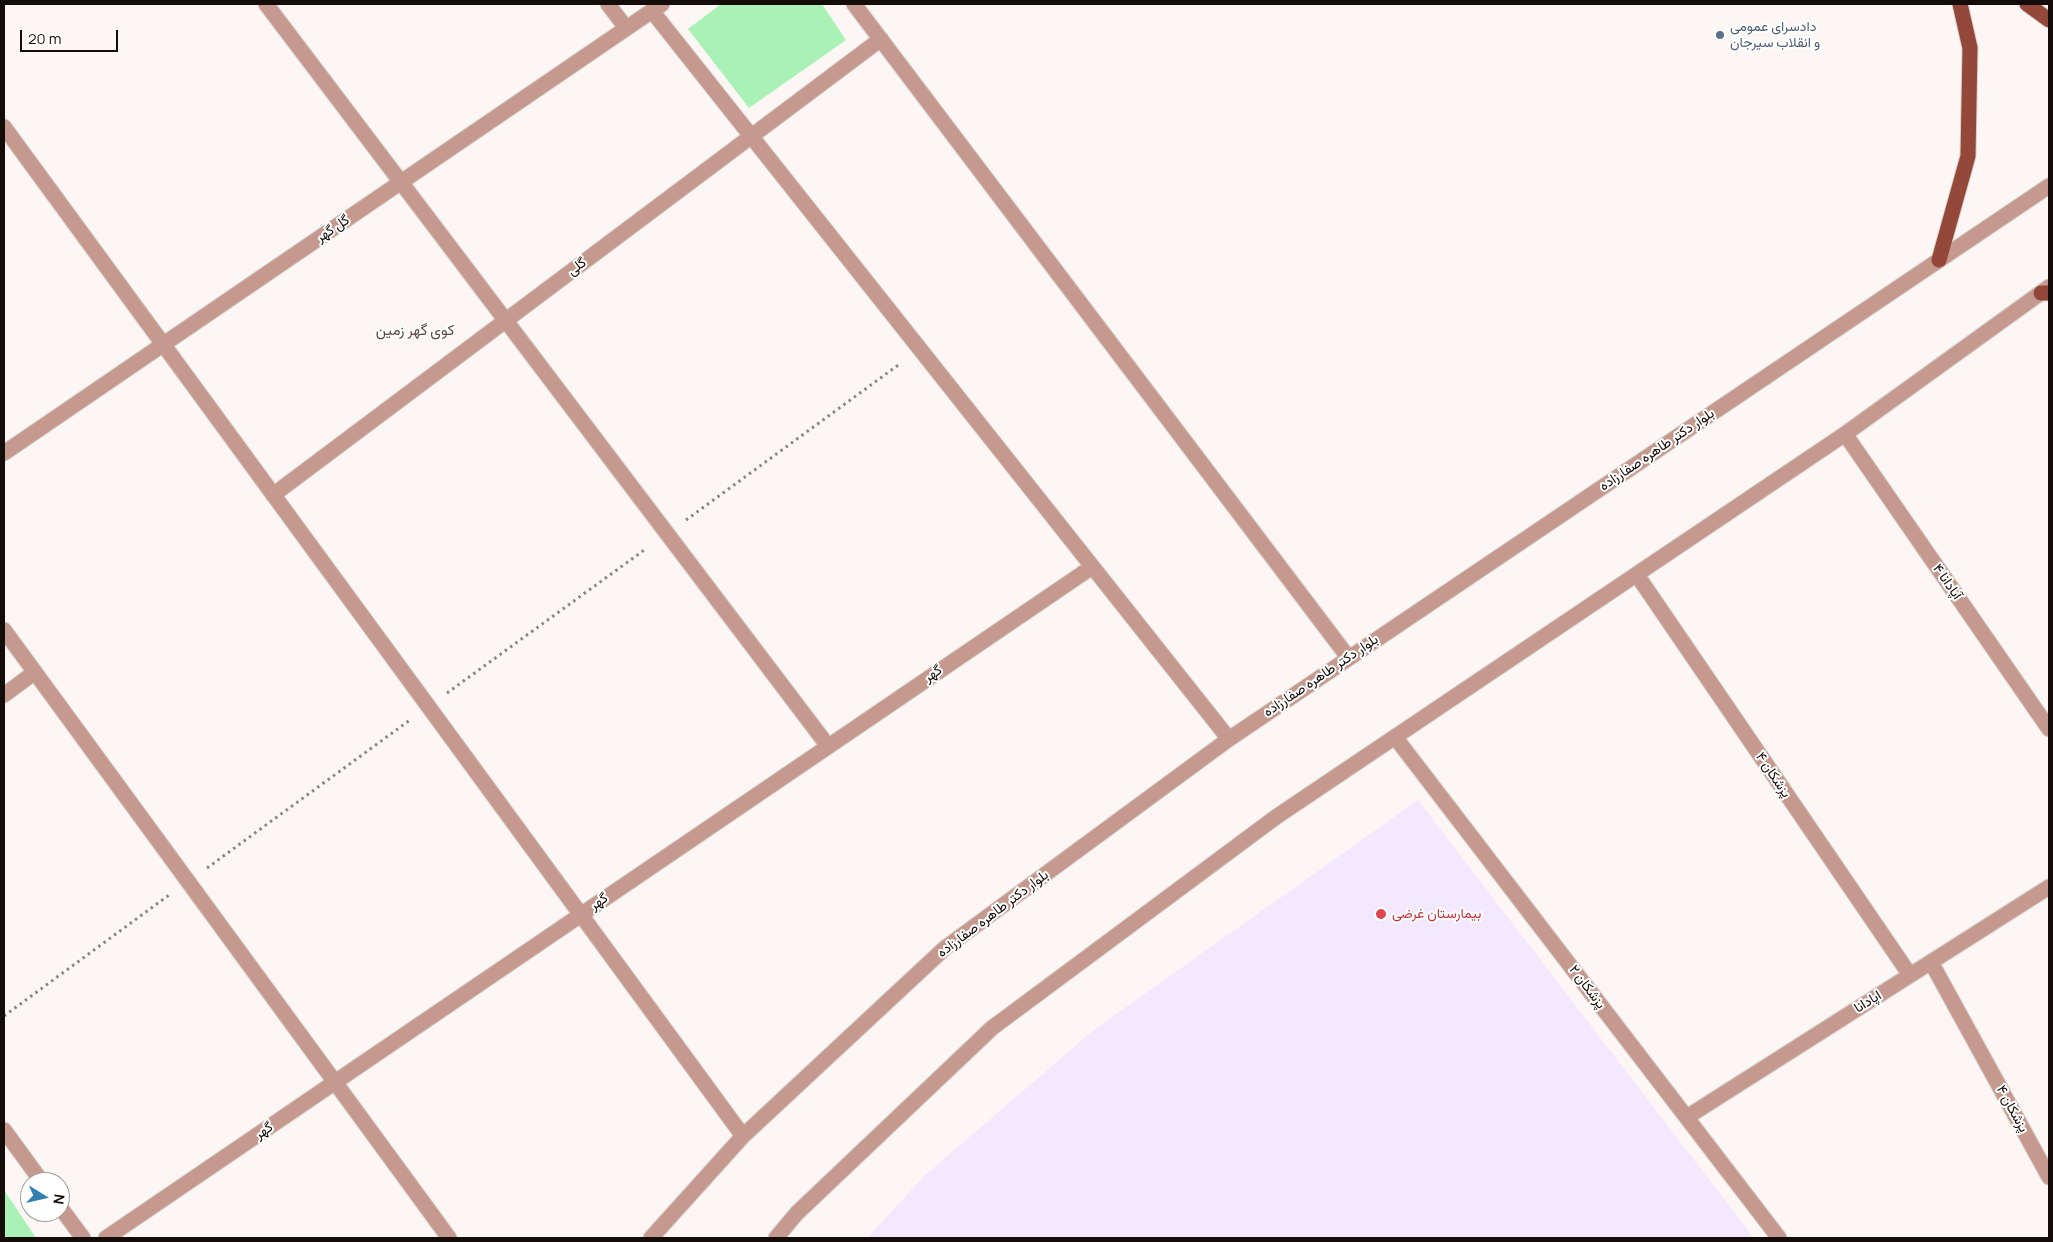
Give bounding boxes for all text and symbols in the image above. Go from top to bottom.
place label: دادسرای عمومی و انقلاب سیرجان [1730,19,1820,52]
scale bar [22,20,120,52]
text: 20 m [28,28,61,49]
marker: دادسرای عمومی و انقلاب سیرجان [1714,29,1726,41]
street label: گل گهر [313,212,353,246]
street label: گلی [564,254,590,280]
district label: کوی گهر زمین [376,322,454,340]
street label: بلوار دکتر طاهره صفارزاده [1596,405,1718,495]
street label: آپادانا ۴ [1929,561,1965,603]
street label: بلوار دکتر طاهره صفارزاده [1260,631,1382,721]
street label: گهر [921,662,945,686]
street label: پزشکان ۴ [1752,749,1794,801]
street label: بلوار دکتر طاهره صفارزاده [934,867,1052,961]
street label: گهر [587,890,611,914]
place label: بیمارستان غرضی [1392,906,1481,922]
marker: بیمارستان غرضی [1374,907,1388,921]
street label: پزشکان ۲ [1565,962,1609,1012]
street label: اپادانا [1851,987,1885,1017]
street label: پزشکان ۴ [1992,1083,2032,1135]
street label: گهر [252,1119,276,1143]
north arrow [20,1172,70,1222]
text: N [49,1193,69,1206]

